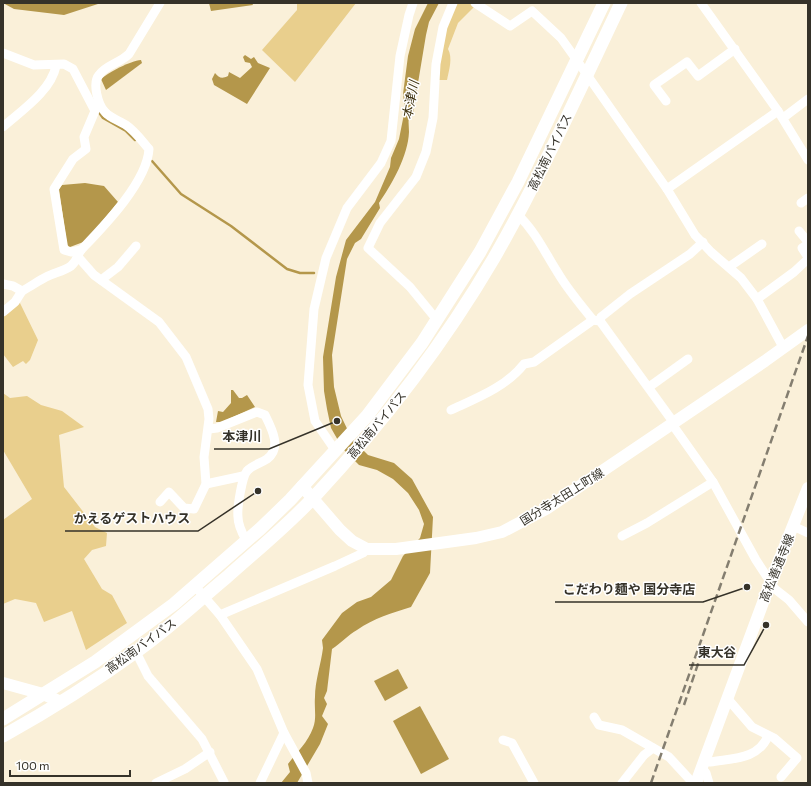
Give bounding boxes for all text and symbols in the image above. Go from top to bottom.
water label: 本津川 [398,77,422,121]
street label: 高松南バイパス [524,111,574,192]
street label: 高松南バイパス [344,388,409,461]
callout: 本津川 [214,424,269,449]
text: 本津川 [222,428,262,444]
street label: 国分寺太田上町線 [517,465,606,528]
callout: かえるゲストハウス [65,506,198,531]
text: かえるゲストハウス [74,510,190,526]
street label: 高松善通寺線 [756,532,796,604]
callout: こだわり麺や 国分寺店 [555,577,703,602]
text: こだわり麺や 国分寺店 [563,581,695,597]
street label: 高松南バイパス [102,615,178,675]
callout: 東大谷 [689,640,744,665]
text: 東大谷 [697,644,737,660]
scale bar [10,752,130,778]
text: 100 m [16,758,50,772]

